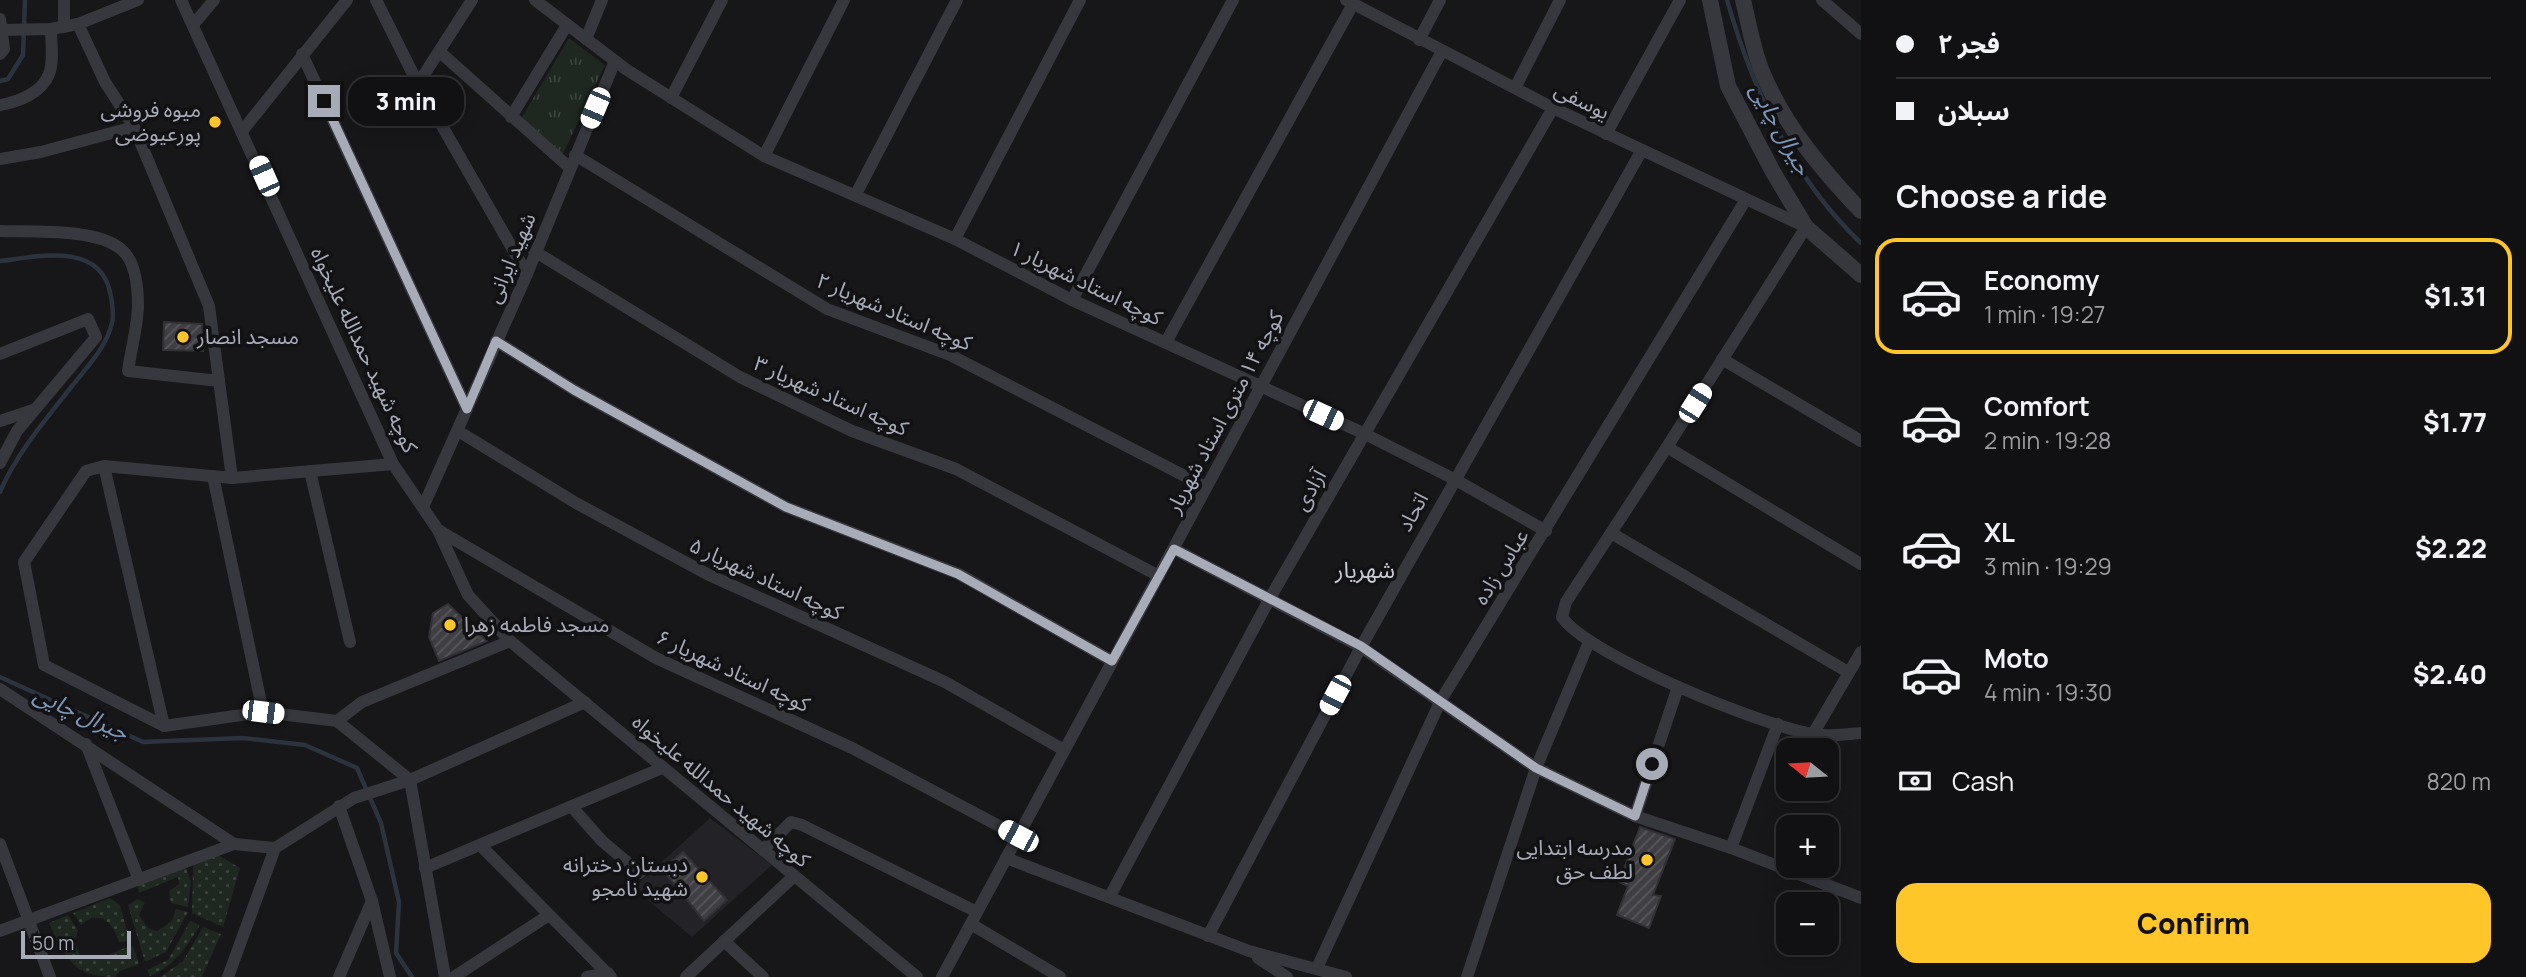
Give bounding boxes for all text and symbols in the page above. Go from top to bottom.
text: فجر ۲ [1938,25,2000,61]
street label: یوسفی [1550,75,1615,126]
callout: 3 min [348,76,464,126]
water label: جیرال چایی [1743,77,1821,181]
route end [308,85,340,117]
text: 3 min [376,85,436,117]
car [578,85,613,131]
text: سبلان [1938,92,2010,128]
place label: میوه فروشی پورعیوضی [101,95,201,147]
marker: میوه فروشی پورعیوضی [207,114,223,130]
car [246,153,283,199]
text: Choose a ride [1896,174,2107,218]
street label: شهید ایرانی [479,208,542,307]
street label: کوچه استاد شهریار ۱ [1006,233,1168,331]
street label: کوچه شهید حمدالله علیخواه [305,242,425,457]
text: Economy [1984,262,2099,298]
icon: car [1900,265,1963,328]
street label: کوچه استاد شهریار ۲ [812,266,977,357]
text: $1.31 [2424,278,2487,314]
text: 1 min · 19:27 [1984,298,2105,330]
street label: کوچه ۱۴ متری استاد شهریار [1158,305,1290,519]
place label: مسجد انصار [196,322,299,350]
marker: مسجد انصار [175,329,191,345]
street label: کوچه استاد شهریار ۳ [750,349,913,442]
car [1675,380,1716,426]
text: Comfort [1984,388,2090,424]
icon: car [1900,391,1963,454]
car [1300,397,1347,433]
text: $1.77 [2423,404,2487,440]
text: 2 min · 19:28 [1984,424,2111,456]
street label: آزادی [1286,463,1332,515]
street label: اتحاد [1390,487,1434,536]
text: XL [1984,514,2015,550]
icon: car [1900,517,1963,580]
street label: عباس زاده [1466,523,1534,610]
street label: کوچه استاد شهریار ۵ [685,530,848,626]
text: $2.22 [2415,530,2487,566]
text: 3 min · 19:29 [1984,550,2112,582]
district label: شهریار [1334,553,1395,585]
place label: مسجد فاطمه زهرا [464,610,610,638]
marker: مسجد فاطمه زهرا [442,617,458,633]
street label: کوچه استاد شهریار ۶ [652,622,815,718]
text: Moto [1984,640,2049,676]
icon: car [1900,643,1963,706]
text: $2.40 [2413,656,2487,692]
car [1316,672,1355,718]
text: 4 min · 19:30 [1984,676,2112,708]
water label: جیرال چایی [29,677,134,747]
car [241,699,286,725]
street label: کوچه شهید حمدالله علیخواه [627,708,817,873]
north arrow [1776,738,1839,802]
map controls [1776,738,1839,955]
route start [1636,748,1668,780]
icon: cash [1896,762,1934,800]
text: Cash [1952,763,2014,799]
text: 820 m [2426,765,2491,797]
button: + [1776,815,1839,878]
car [995,817,1042,855]
place label: مدرسه ابتدایی لطف حق [1516,833,1633,885]
place label: دبستان دخترانه شهید نامجو [563,850,688,902]
marker: مدرسه ابتدایی لطف حق [1639,852,1655,868]
marker: دبستان دخترانه شهید نامجو [694,869,710,885]
button: Confirm [1896,883,2491,963]
button: − [1776,892,1839,955]
scale bar [21,928,131,960]
text: 50 m [32,930,74,956]

